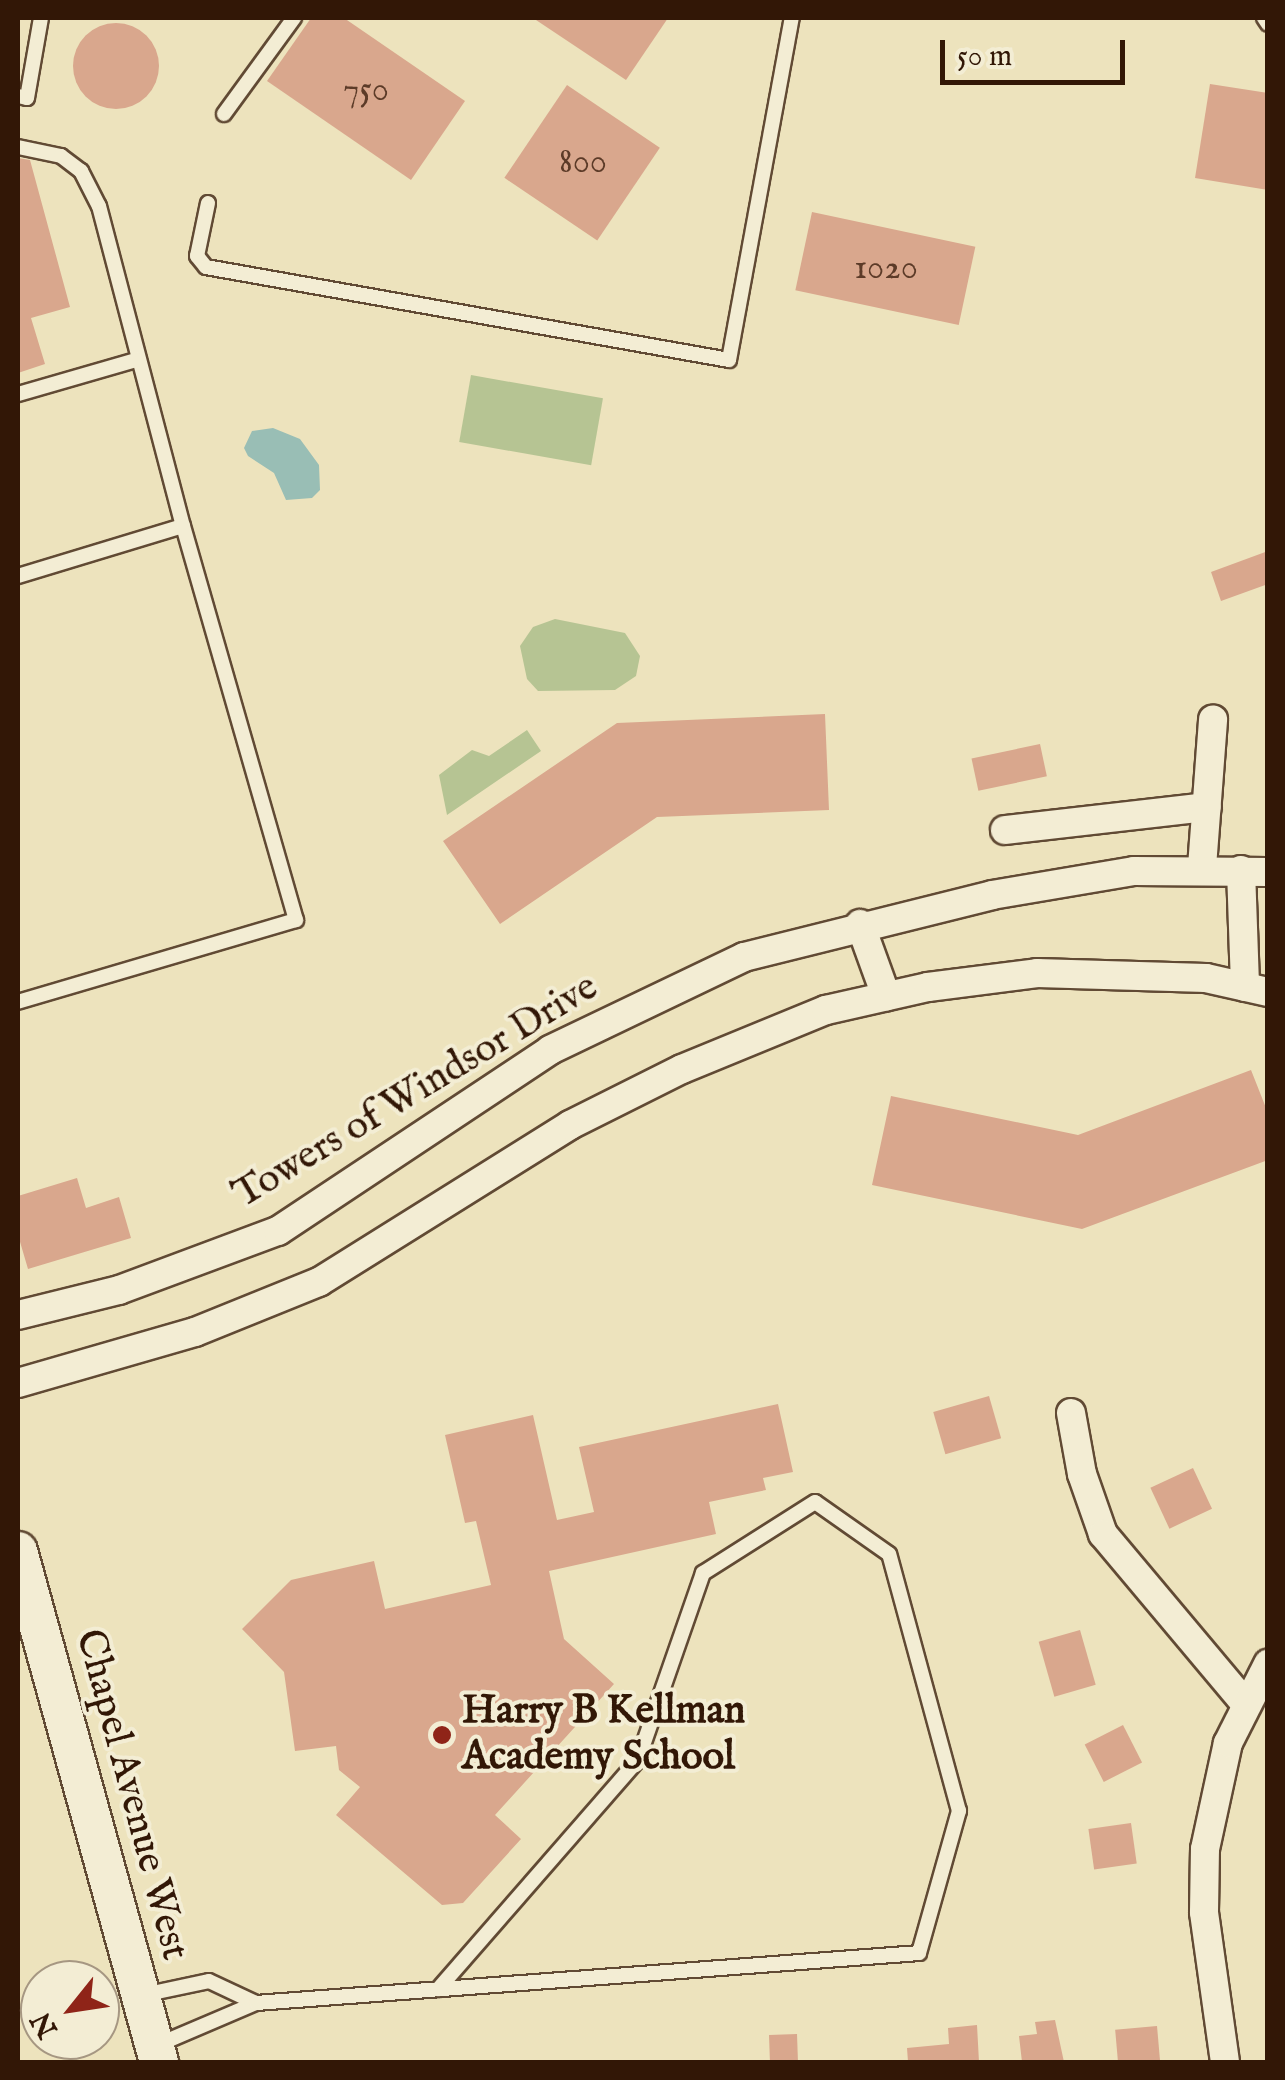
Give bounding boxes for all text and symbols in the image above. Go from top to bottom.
scale bar [945,20,1130,82]
text: 50 m [957,38,1012,76]
house number: 750 [343,70,389,112]
house number: 800 [559,142,607,184]
house number: 1020 [854,248,918,290]
street label: Towers of Windsor Drive [225,964,607,1220]
street label: Chapel Avenue West [64,1625,198,1965]
place label: Harry B Kellman Academy School [462,1688,745,1782]
marker: Harry B Kellman Academy School [431,1724,453,1746]
north arrow [20,1960,120,2060]
text: N [24,2005,67,2044]

